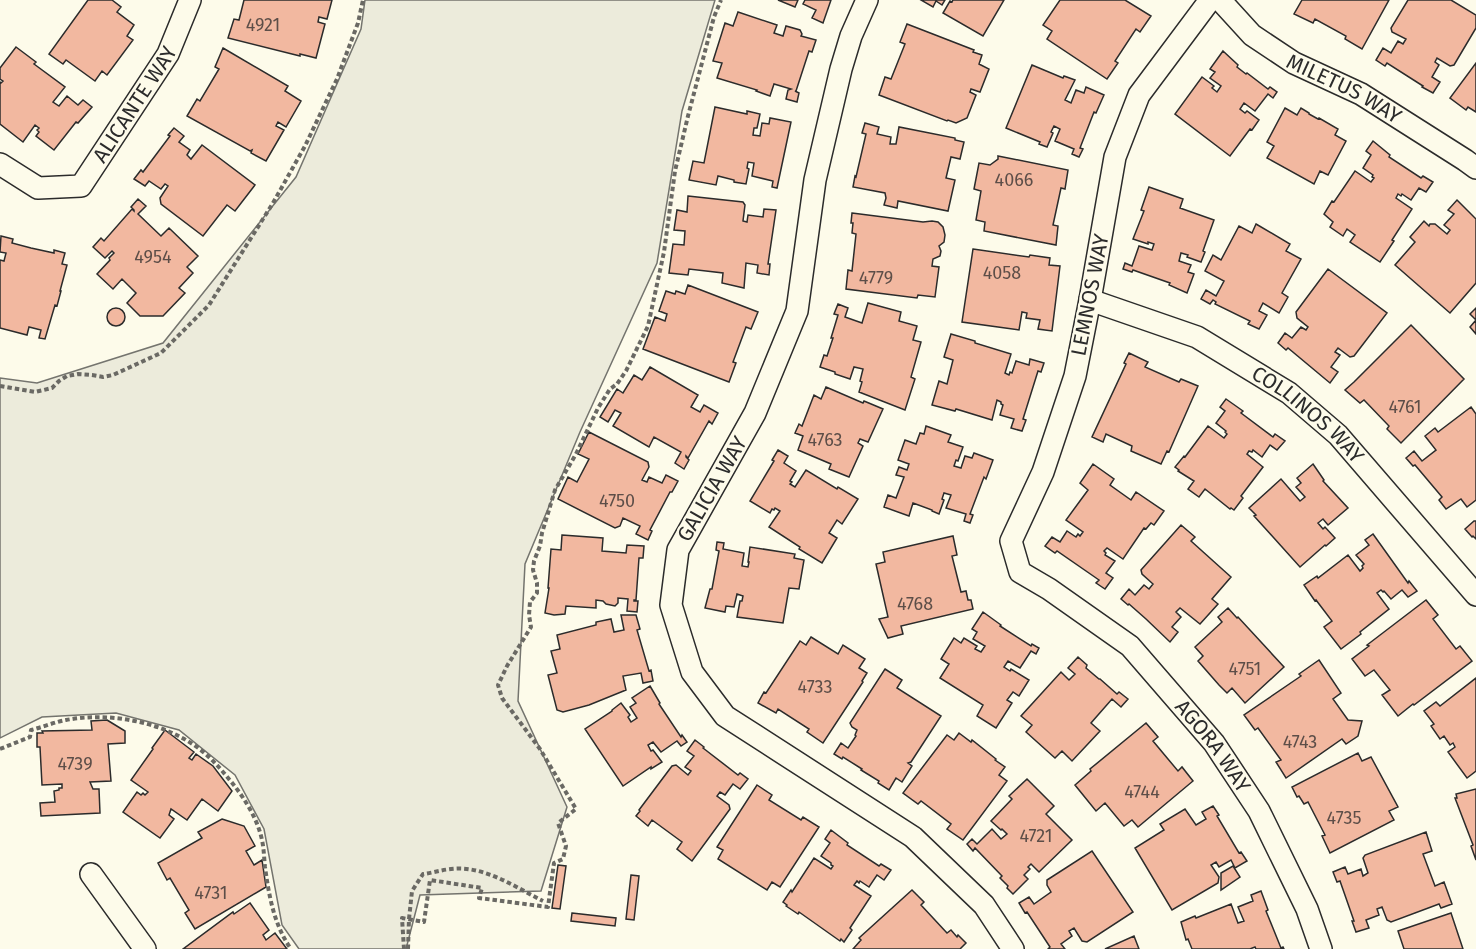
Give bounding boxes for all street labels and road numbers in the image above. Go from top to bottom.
street label: ALICANTE WAY [87,42,183,167]
street label: MILETUS WAY [1282,48,1407,129]
street label: LEMNOS WAY [1065,231,1115,358]
street label: COLLINOS WAY [1247,360,1370,469]
street label: GALICIA WAY [671,431,753,546]
street label: AGORA WAY [1169,694,1256,798]

